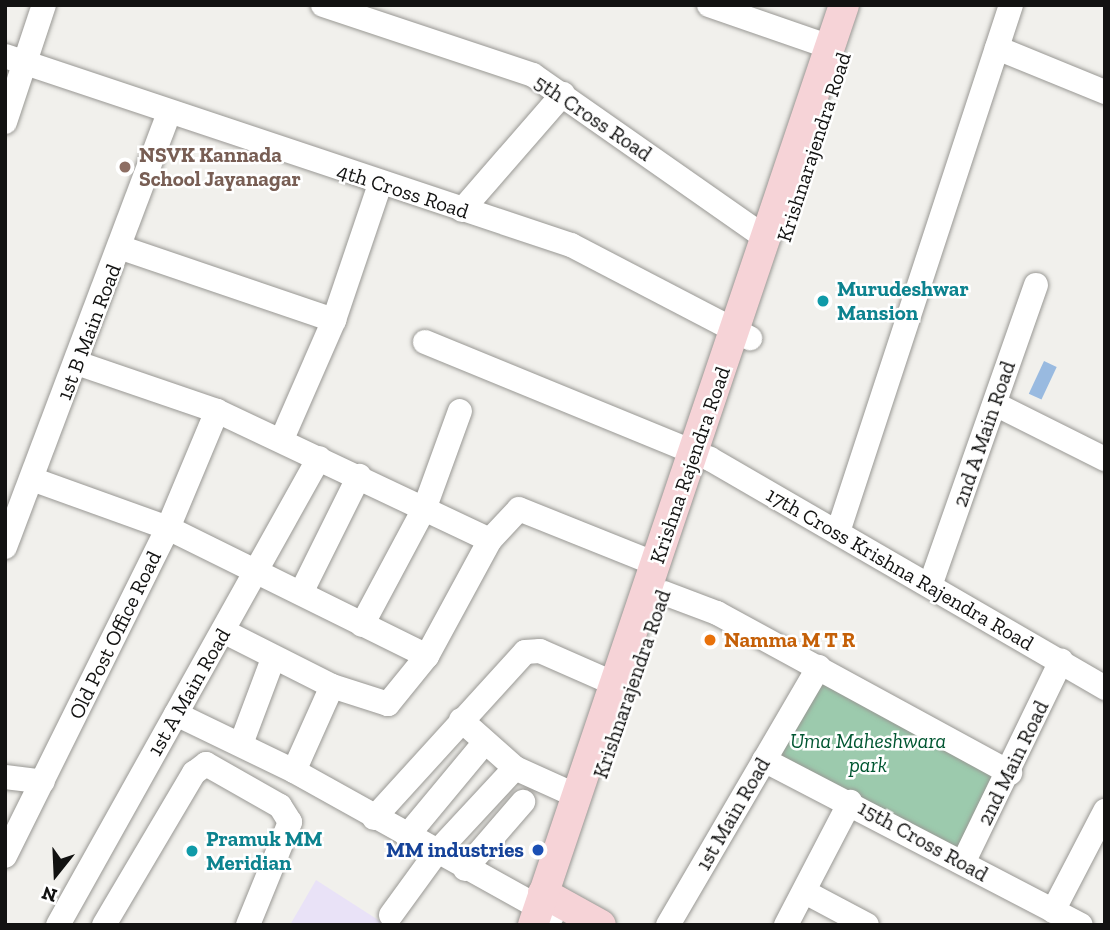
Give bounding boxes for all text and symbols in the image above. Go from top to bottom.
street label: Krishnarajendra Road [771,49,857,245]
street label: 5th Cross Road [529,69,657,167]
place label: NSVK Kannada School Jayanagar [139,142,301,192]
street label: 4th Cross Road [334,158,472,224]
marker: NSVK Kannada School Jayanagar [117,159,133,175]
street label: 1st B Main Road [52,260,126,404]
place label: Murudeshwar Mansion [837,276,969,326]
marker: Murudeshwar Mansion [815,293,831,309]
street label: 2nd A Main Road [947,357,1021,511]
street label: Krishna Rajendra Road [644,363,736,567]
street label: 17th Cross Krishna Rajendra Road [762,482,1038,656]
street label: Old Post Office Road [63,547,167,723]
street label: Krishnarajendra Road [588,586,676,782]
street label: 1st A Main Road [142,623,236,761]
place label: Namma M T R [724,627,855,653]
marker: Namma M T R [702,632,718,648]
street label: 2nd Main Road [972,697,1054,829]
park label: Uma Maheshwara park [790,728,946,778]
street label: 1st Main Road [691,753,775,875]
street label: 15th Cross Road [854,795,992,887]
place label: Pramuk MM Meridian [206,826,322,876]
place label: MM industries [386,837,524,863]
north arrow [21,839,91,909]
marker: MM industries [530,842,546,858]
marker: Pramuk MM Meridian [184,843,200,859]
text: N [39,881,60,908]

